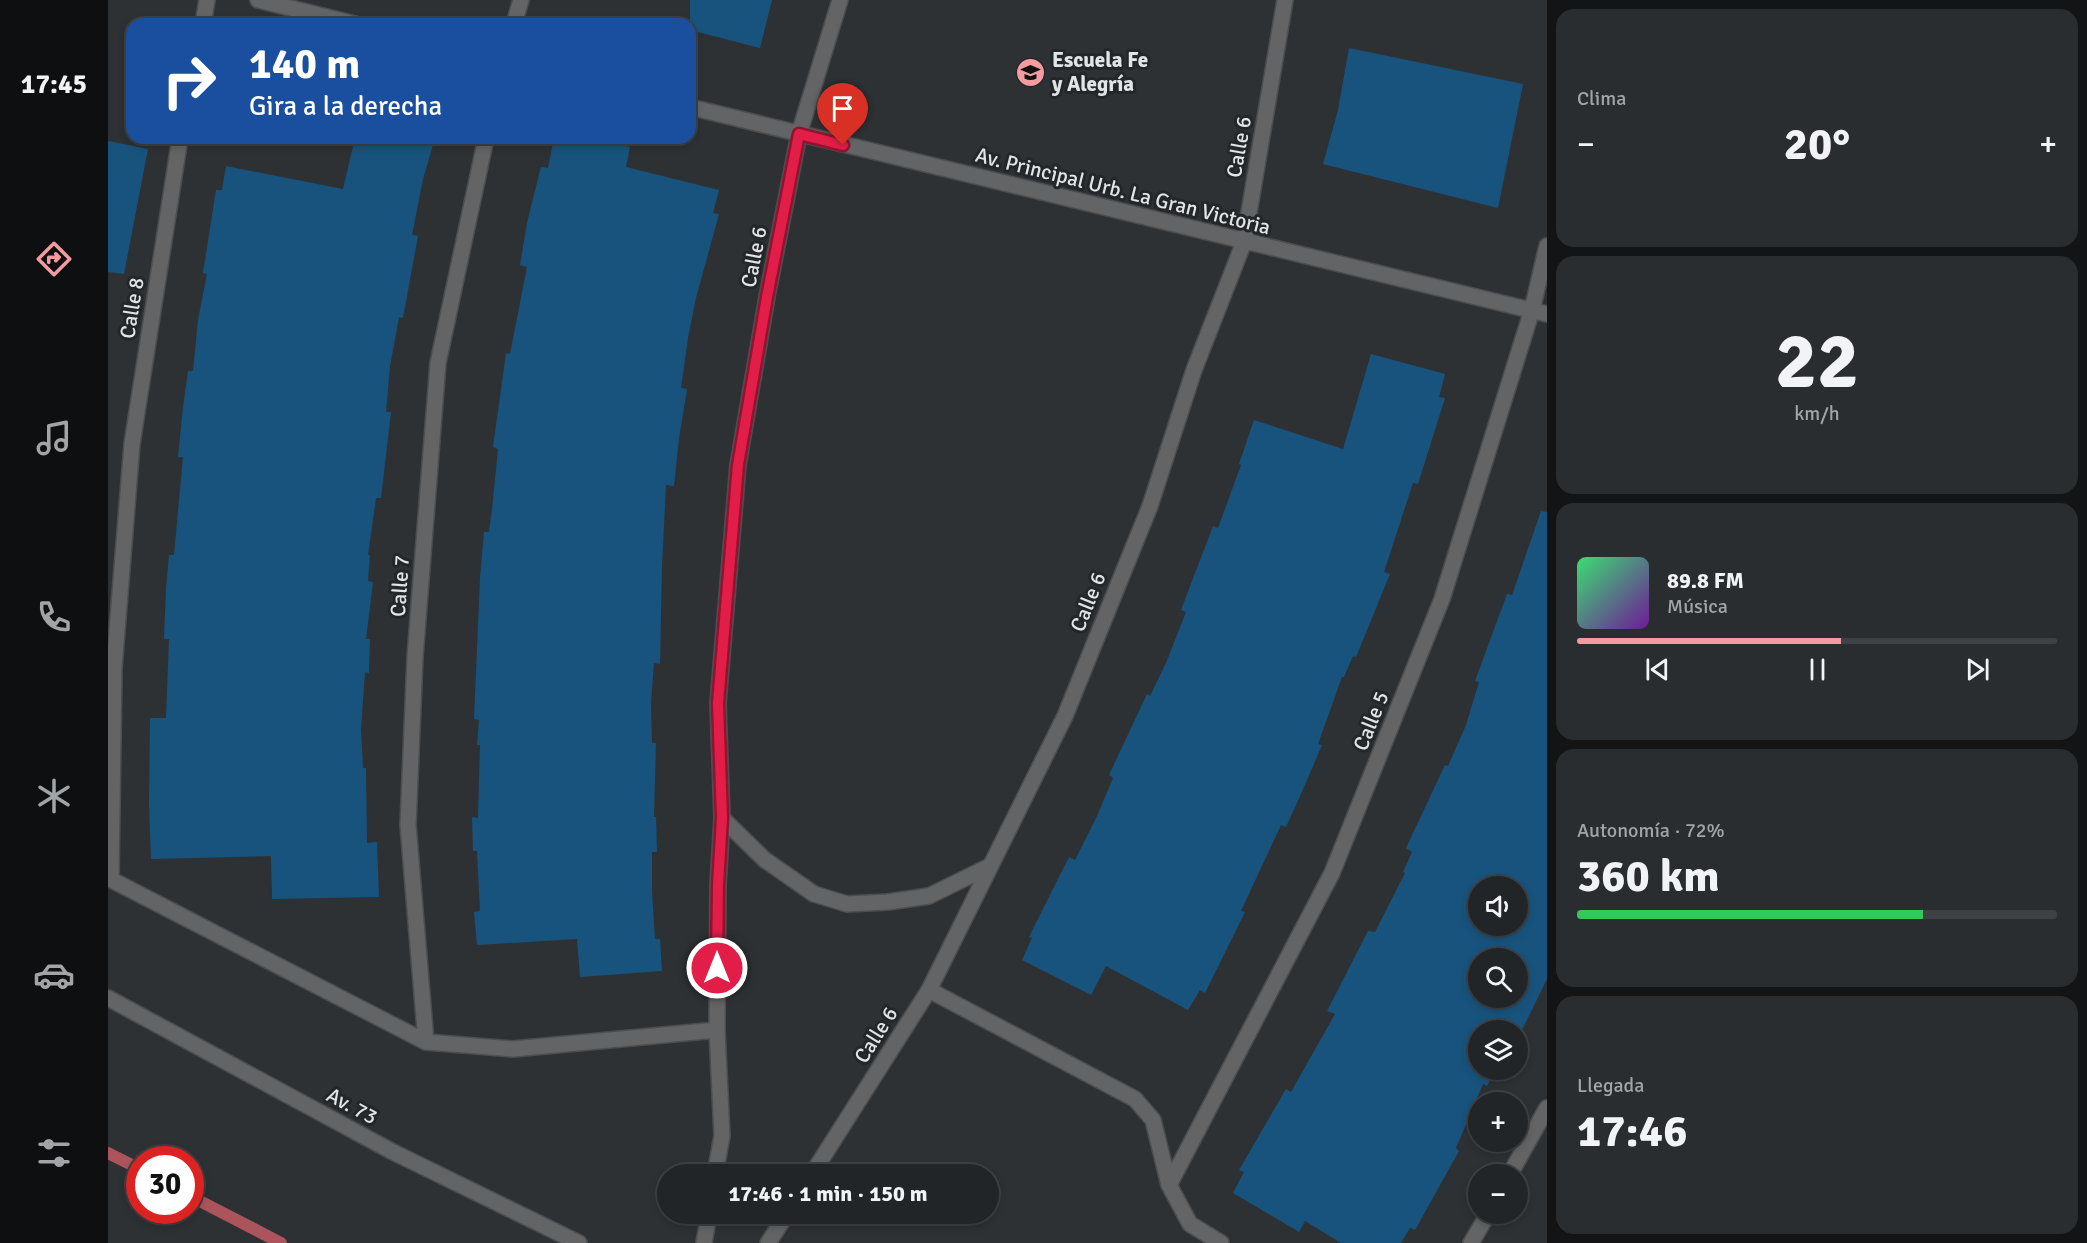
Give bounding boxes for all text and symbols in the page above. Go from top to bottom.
text: 140 m [249,39,360,90]
icon: right [150,42,228,120]
place label: Escuela Fe y Alegría [1051,47,1148,97]
school or university icon: Escuela Fe y Alegría [1015,56,1047,88]
text: 17:45 [21,68,87,101]
pin [817,83,868,145]
text: Clima [1577,86,1626,111]
text: Gira a la derecha [249,90,442,123]
icon: arrive [826,92,859,125]
street label: Calle 6 [1221,114,1257,180]
text: 20° [1784,117,1850,172]
text: − [1577,124,1595,165]
text: + [2039,124,2057,165]
street label: Av. Principal Urb. La Gran Victoria [973,142,1273,240]
street label: Calle 6 [735,224,773,290]
icon: directions [33,238,75,280]
street label: Calle 8 [114,276,150,340]
text: 22 [1775,314,1859,410]
text: km/h [1794,401,1840,426]
icon: music [33,417,75,459]
street label: Calle 7 [385,554,415,618]
text: 89.8 FM [1667,567,1744,594]
street label: Calle 6 [1064,569,1112,635]
text: Música [1667,594,1728,619]
icon: phone [33,596,75,638]
icon: previous [1641,653,1674,686]
icon: pause [1801,653,1834,686]
icon: next [1961,653,1994,686]
street label: Calle 5 [1347,688,1395,754]
icon: climate [33,775,75,817]
text: Autonomía · 72% [1577,818,1725,843]
text: 360 km [1577,849,1720,904]
map controls [1468,876,1528,1224]
button: sound [1468,876,1528,936]
position arrow [685,936,749,1000]
button: search [1468,948,1528,1008]
icon: car [33,954,75,996]
street label: Calle 6 [849,1002,903,1068]
button: layers [1468,1020,1528,1080]
text: Llegada [1577,1073,1644,1098]
street label: Av. 73 [322,1082,382,1130]
button: + [1468,1092,1528,1152]
text: 17:46 [1577,1104,1687,1159]
icon: filters [33,1132,75,1174]
speed limit sign: 30 [126,1146,204,1224]
button: − [1468,1164,1528,1224]
text: 17:46 · 1 min · 150 m [728,1180,928,1207]

